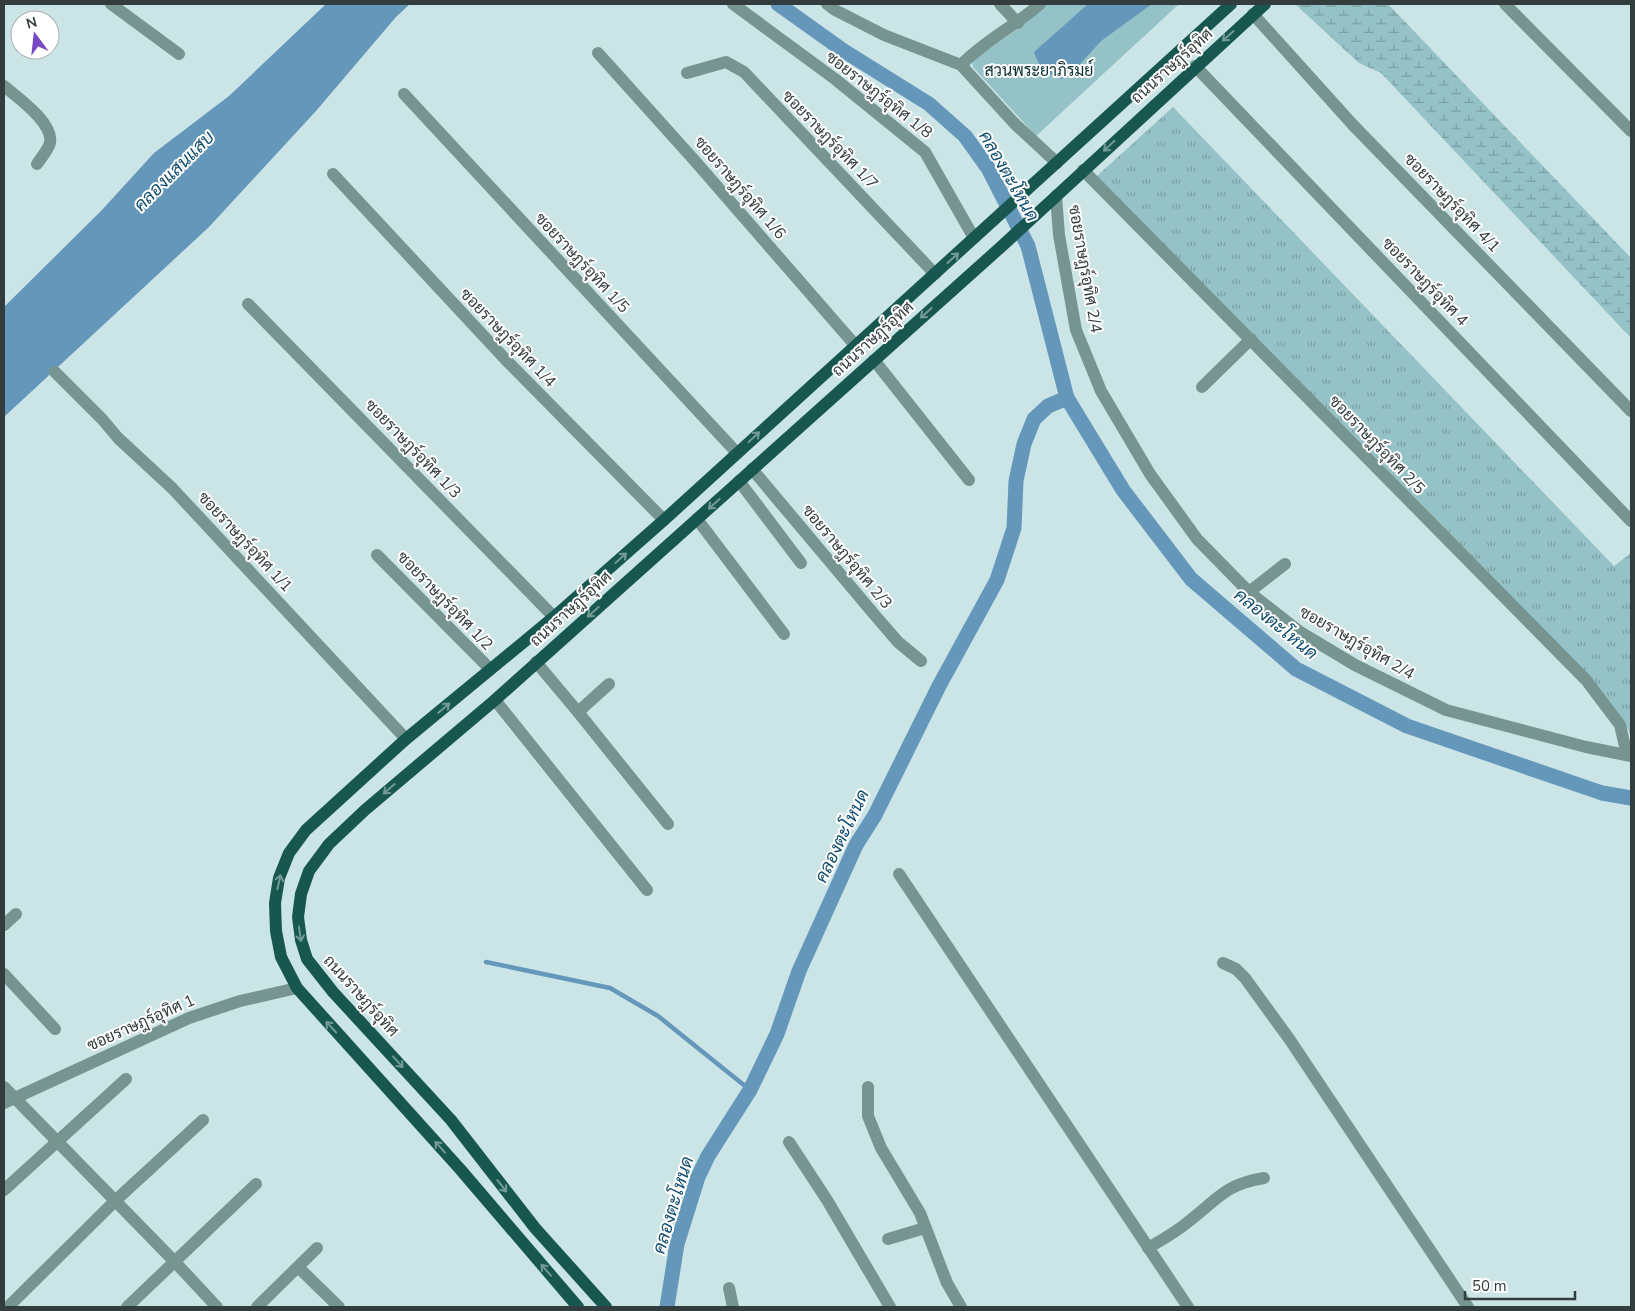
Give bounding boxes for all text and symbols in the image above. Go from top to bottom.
north arrow [10,10,60,60]
text: N [24,12,39,33]
street label: ถนนราษฎร์อุทิศ [1125,22,1218,109]
one-way arrow [1222,31,1235,42]
street label: ซอยราษฎร์อุทิศ 1/8 [821,45,938,144]
park label: สวนพระยาภิรมย์ [985,58,1093,82]
street label: ซอยราษฎร์อุทิศ 1/7 [777,84,884,194]
water label: คลองแสนแสบ [128,125,220,217]
water label: คลองตะโหนด [973,126,1046,226]
street label: ซอยราษฎร์อุทิศ 1/6 [689,131,792,244]
one-way arrow [1102,140,1115,152]
street label: ซอยราษฎร์อุทิศ 4/1 [1399,147,1506,257]
street label: ซอยราษฎร์อุทิศ 2/4 [1063,203,1109,335]
street label: ซอยราษฎร์อุทิศ 1/5 [530,207,636,318]
street label: ซอยราษฎร์อุทิศ 4 [1377,231,1475,331]
one-way arrow [946,252,959,263]
street label: ซอยราษฎร์อุทิศ 1/4 [455,282,563,393]
street label: ถนนราษฎร์อุทิศ [826,295,919,382]
one-way arrow [920,307,933,318]
street label: ซอยราษฎร์อุทิศ 2/5 [1324,389,1431,499]
street label: ซอยราษฎร์อุทิศ 1/3 [360,393,467,503]
one-way arrow [748,431,761,443]
street label: ซอยราษฎร์อุทิศ 1/1 [193,486,299,597]
one-way arrow [708,498,721,509]
street label: ซอยราษฎร์อุทิศ 2/3 [797,499,899,614]
street label: ซอยราษฎร์อุทิศ 1/2 [392,545,499,655]
one-way arrow [614,553,627,564]
street label: ถนนราษฎร์อุทิศ [524,565,617,652]
water label: คลองตะโหนด [1229,582,1323,665]
street label: ซอยราษฎร์อุทิศ 2/4 [1295,599,1420,685]
one-way arrow [586,606,599,617]
one-way arrow [437,703,450,714]
one-way arrow [383,784,396,795]
water label: คลองตะโหนด [808,785,875,887]
one-way arrow [274,875,284,891]
one-way arrow [296,926,306,942]
street label: ถนนราษฎร์อุทิศ [318,949,405,1042]
street label: ซอยราษฎร์อุทิศ 1 [83,988,198,1057]
one-way arrow [325,1021,337,1034]
one-way arrow [392,1055,404,1068]
one-way arrow [434,1141,446,1154]
water label: คลองตะโหนด [646,1153,699,1257]
one-way arrow [497,1179,508,1192]
one-way arrow [541,1264,552,1277]
scale bar [1465,1268,1575,1300]
text: 50 m [1472,1276,1507,1296]

